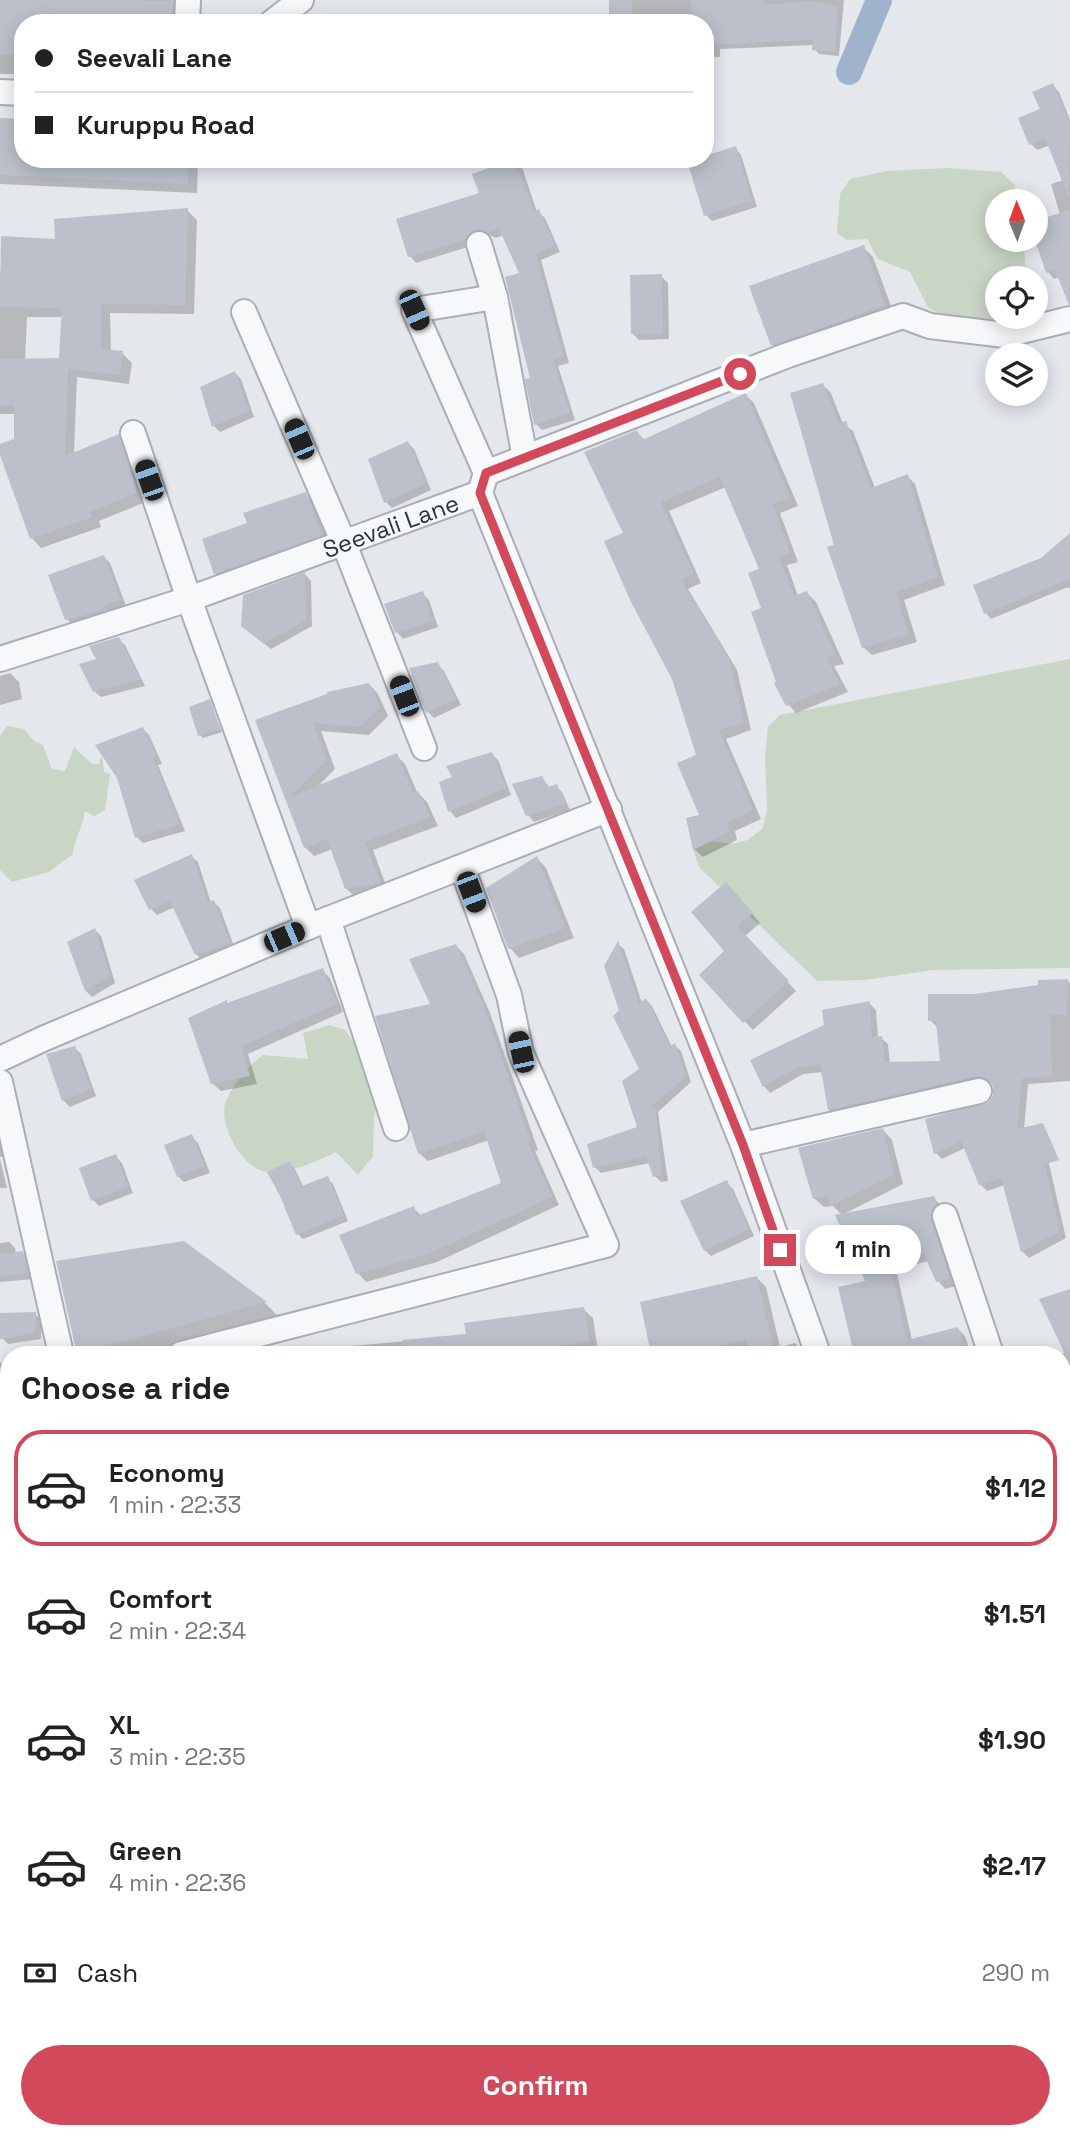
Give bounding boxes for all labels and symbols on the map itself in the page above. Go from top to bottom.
north arrow [985,189,1048,252]
car [396,287,433,333]
route start [724,358,756,390]
car [282,416,317,462]
car [133,457,166,503]
street label: Seevali Lane [318,487,463,565]
car [387,673,422,719]
car [454,869,489,915]
car [261,919,308,955]
car [507,1029,536,1075]
callout: 1 min [804,1226,920,1274]
route end [764,1234,796,1266]

